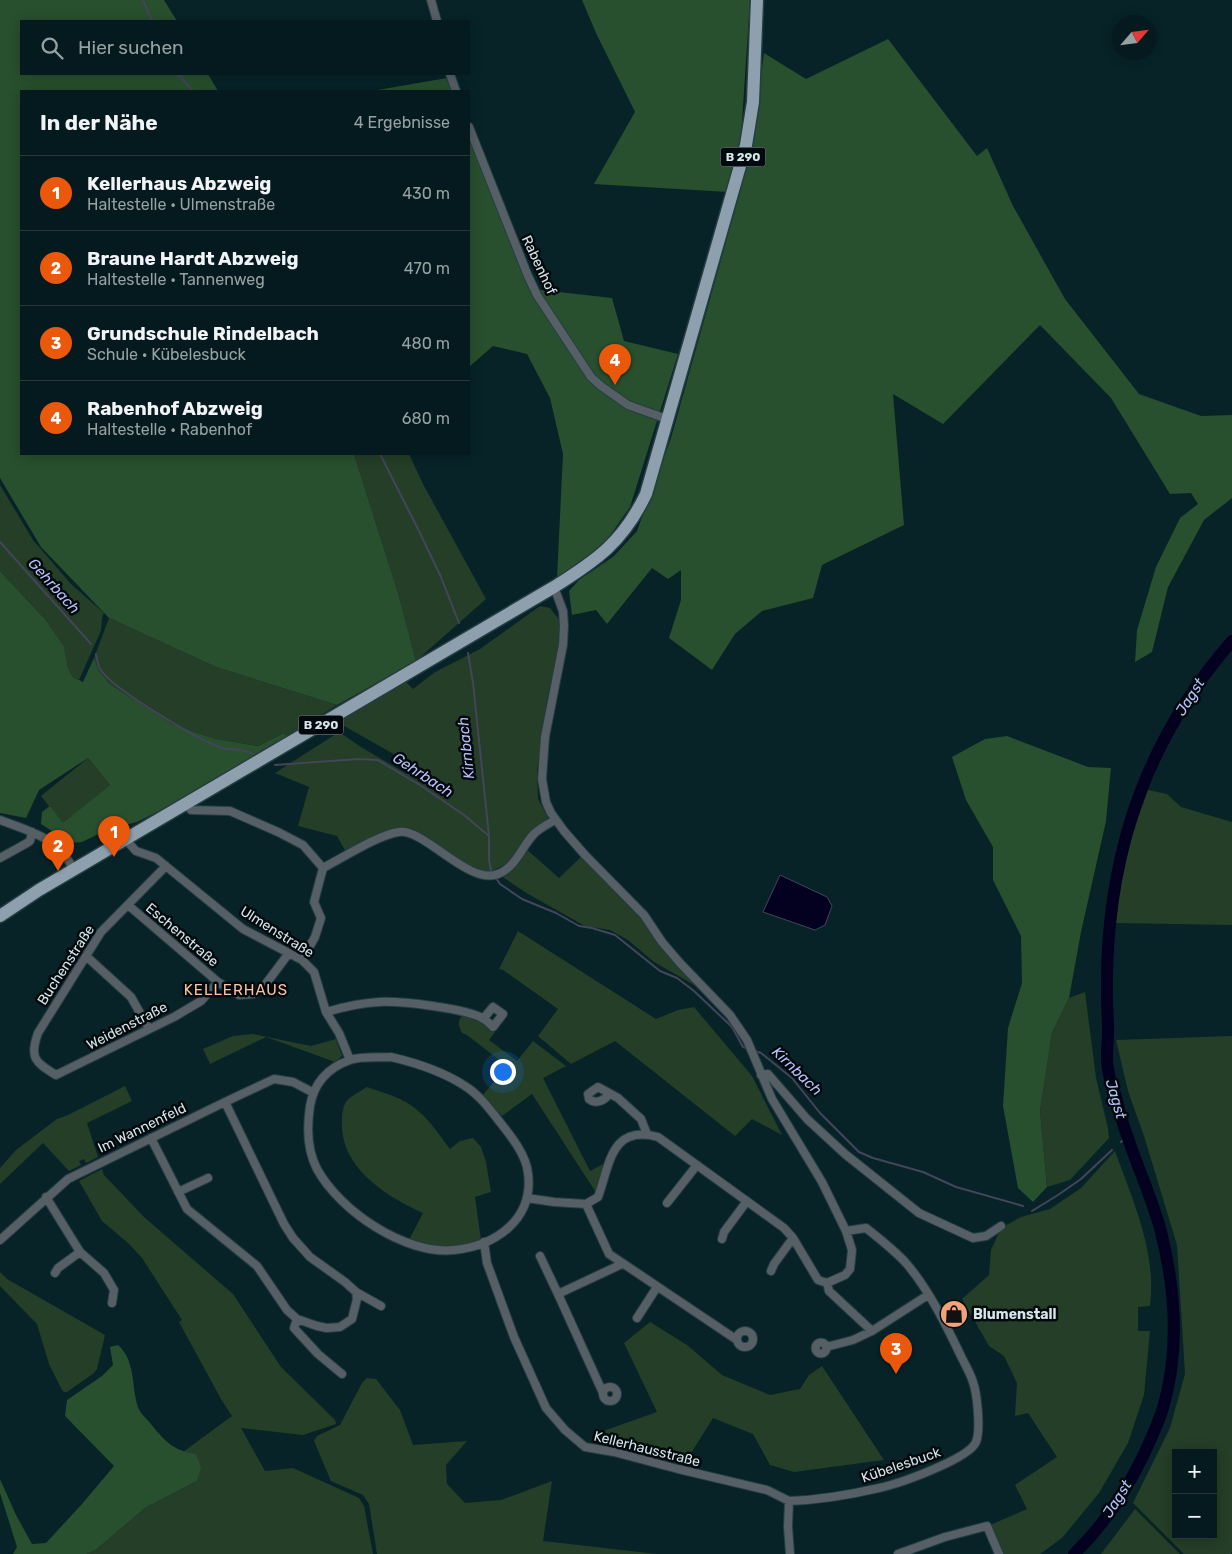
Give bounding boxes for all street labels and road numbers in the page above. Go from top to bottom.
road number: B 290 [720,148,766,166]
street label: Rabenhof [518,233,560,298]
road number: B 290 [298,716,344,734]
street label: Eschenstraße [142,900,222,970]
street label: Ulmenstraße [237,903,317,961]
street label: Buchenstraße [34,922,98,1008]
street label: Weidenstraße [84,998,170,1054]
street label: Im Wannenfeld [95,1099,189,1157]
street label: Kellerhausstraße [592,1428,702,1471]
street label: Kübelesbuck [859,1443,944,1487]

